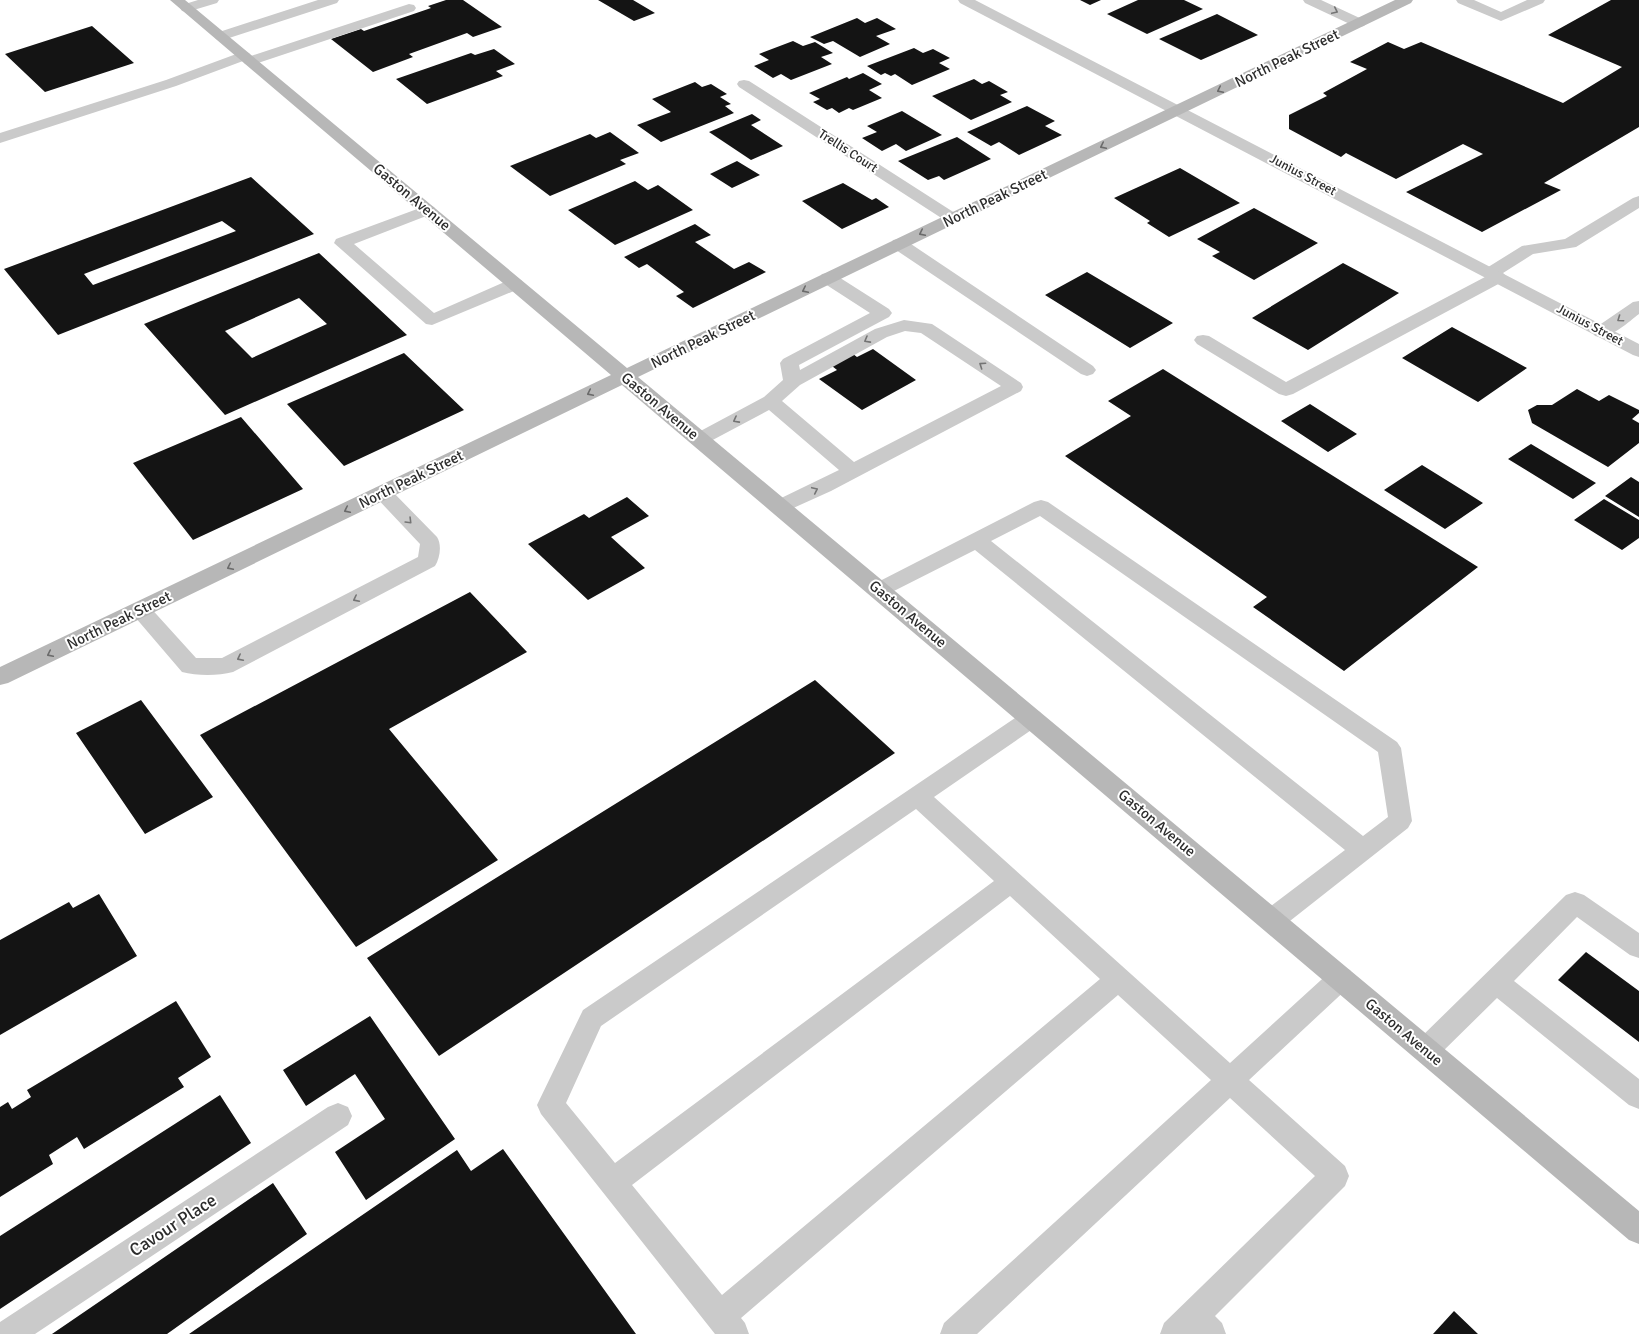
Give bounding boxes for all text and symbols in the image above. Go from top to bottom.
one-way arrow [1330,6,1338,14]
street label: North Peak Street [1232,25,1342,91]
one-way arrow [1217,86,1224,93]
street label: Trellis Court [815,126,881,176]
one-way arrow [1099,141,1107,149]
street label: Junius Street [1267,151,1339,199]
street label: Gaston Avenue [370,160,454,234]
street label: North Peak Street [940,165,1050,231]
one-way arrow [919,228,927,236]
one-way arrow [802,285,810,293]
street label: Junius Street [1554,301,1626,349]
street label: North Peak Street [648,306,758,372]
one-way arrow [1617,314,1624,322]
one-way arrow [864,336,871,343]
one-way arrow [979,362,986,370]
street label: Gaston Avenue [618,369,702,443]
one-way arrow [587,388,594,396]
one-way arrow [733,415,741,423]
street label: North Peak Street [356,446,466,512]
one-way arrow [811,487,818,495]
one-way arrow [344,505,351,513]
one-way arrow [404,516,412,524]
one-way arrow [226,562,234,570]
street label: Gaston Avenue [866,577,950,651]
street label: North Peak Street [64,587,174,653]
one-way arrow [353,594,360,601]
one-way arrow [46,649,54,656]
one-way arrow [237,653,245,661]
street label: Gaston Avenue [1115,786,1199,860]
street label: Gaston Avenue [1362,995,1446,1069]
street label: Cavour Place [125,1189,221,1261]

